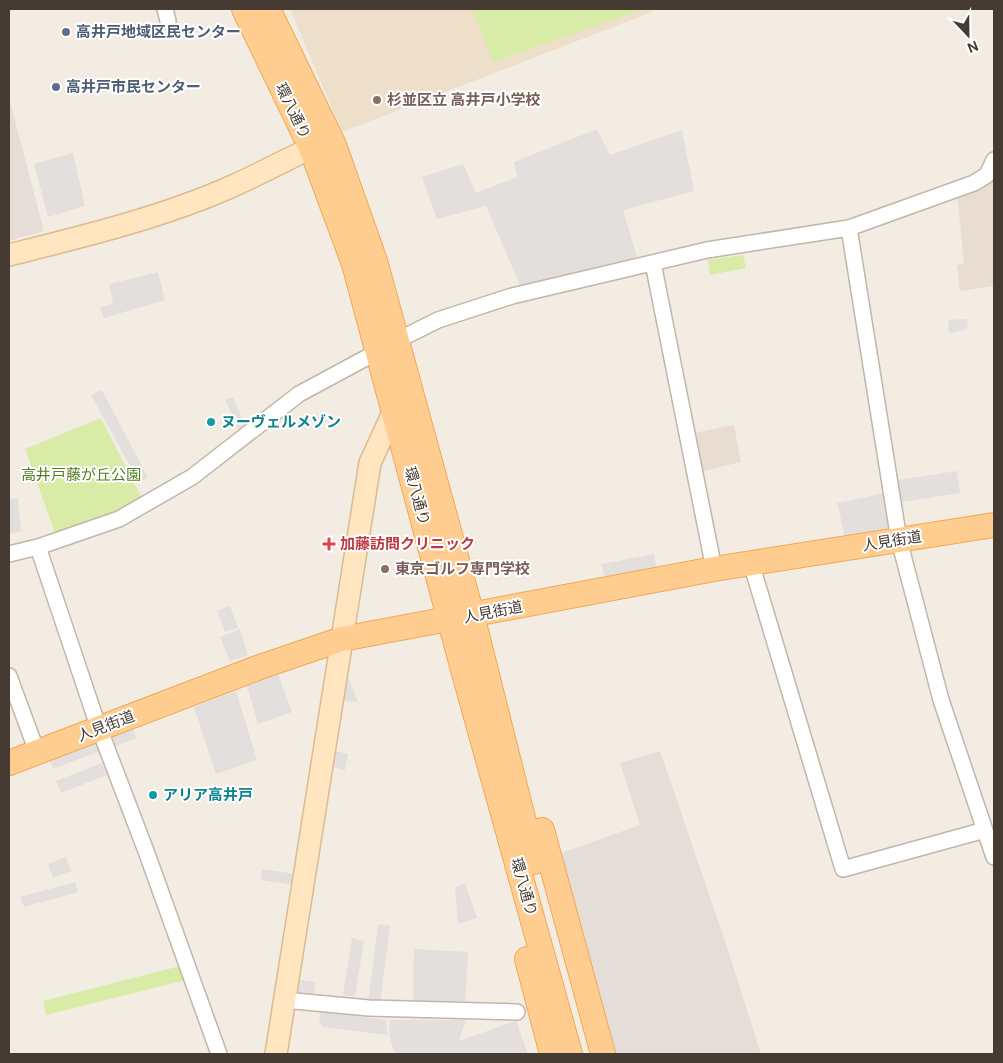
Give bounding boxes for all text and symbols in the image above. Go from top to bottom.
north arrow [943,10,993,60]
place label: 高井戸地域区民センター [76,22,241,42]
marker: 高井戸地域区民センター [60,26,72,38]
text: N [965,37,981,57]
place label: 高井戸市民センター [66,77,201,97]
street label: 環八通り [271,80,315,142]
marker: 高井戸市民センター [50,81,62,93]
place label: 杉並区立 高井戸小学校 [387,90,541,110]
marker: 杉並区立 高井戸小学校 [371,94,383,106]
place label: ヌーヴェルメゾン [221,412,341,432]
marker: ヌーヴェルメゾン [205,416,217,428]
street label: 環八通り [400,464,434,528]
park label: 高井戸藤が丘公園 [21,465,141,485]
street label: 人見街道 [861,526,923,556]
place label: 加藤訪問クリニック [340,534,475,554]
marker: 加藤訪問クリニック [322,537,336,551]
place label: 東京ゴルフ専門学校 [395,559,530,579]
marker: 東京ゴルフ専門学校 [379,563,391,575]
street label: 人見街道 [462,596,524,628]
street label: 人見街道 [74,706,138,746]
place label: アリア高井戸 [163,785,253,805]
marker: アリア高井戸 [147,789,159,801]
street label: 環八通り [506,855,542,919]

